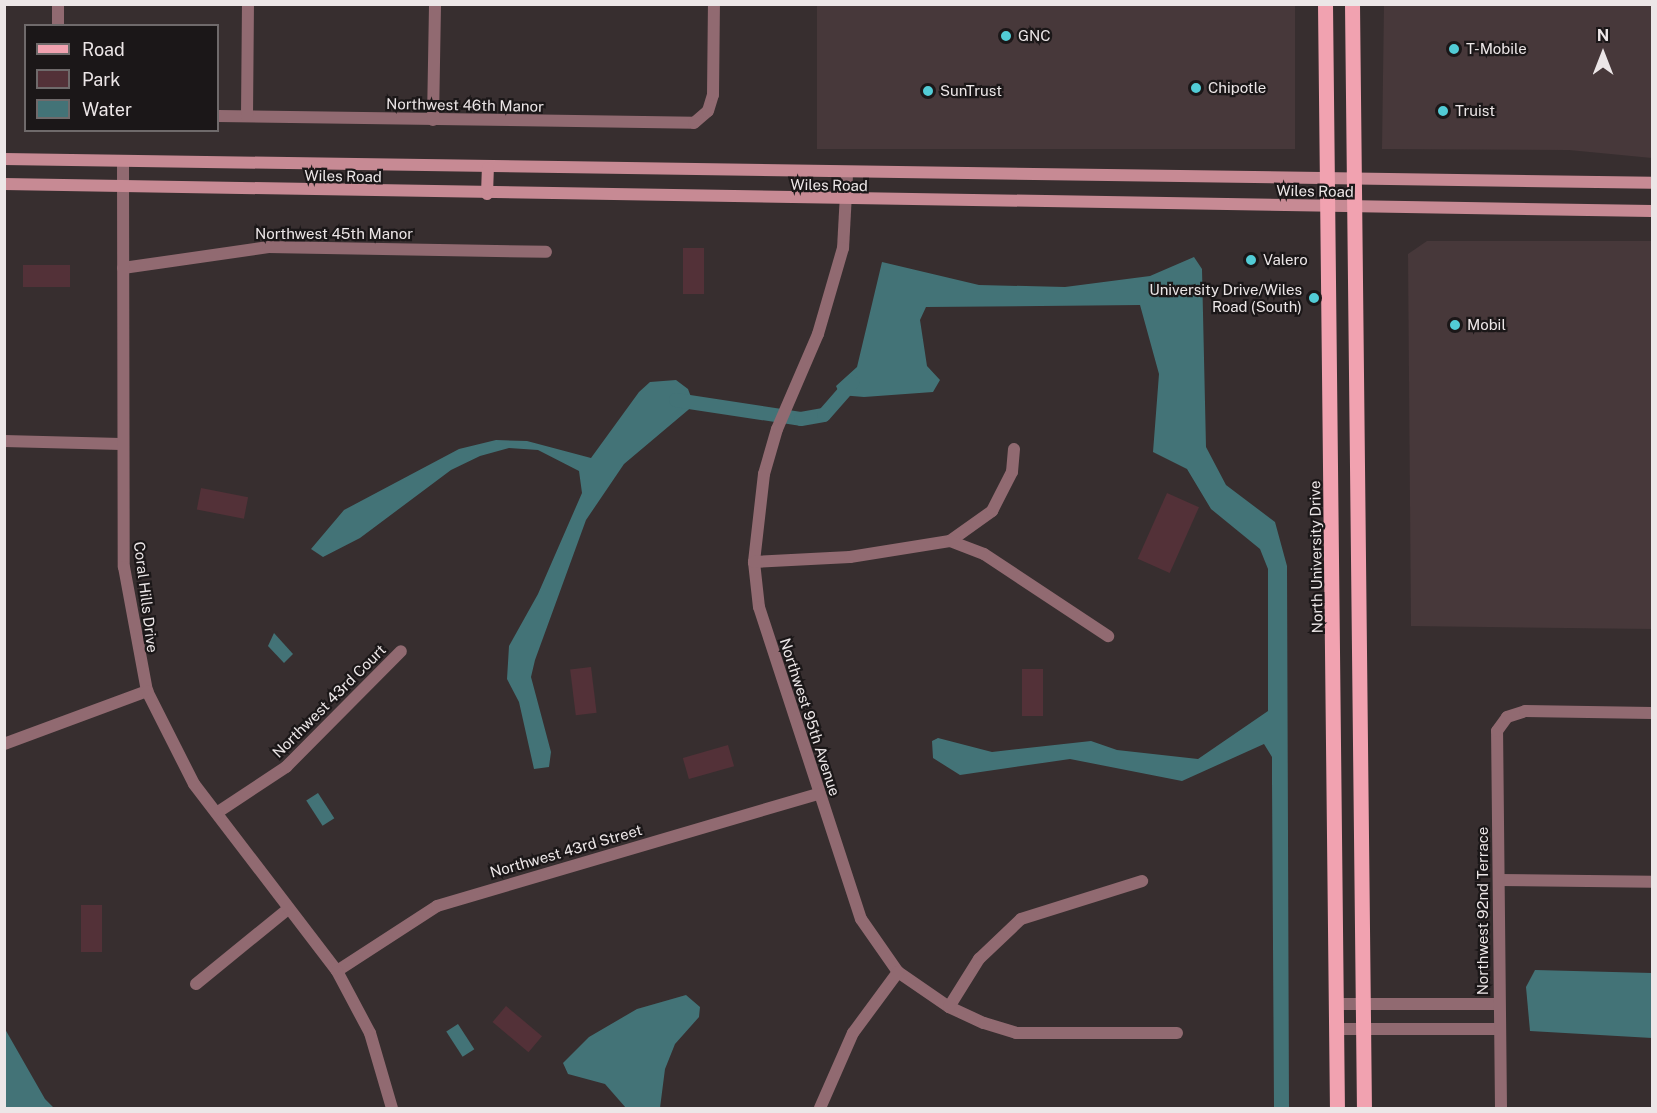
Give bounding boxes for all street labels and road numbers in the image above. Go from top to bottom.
street label: Northwest 46th Manor [386,95,544,115]
street label: Wiles Road [304,166,382,186]
street label: Wiles Road [790,175,868,195]
street label: Wiles Road [1276,181,1354,201]
street label: Northwest 45th Manor [255,225,413,243]
street label: North University Drive [1306,480,1326,634]
street label: Coral Hills Drive [130,540,162,654]
street label: Northwest 95th Avenue [776,636,844,798]
street label: Northwest 43rd Court [269,641,389,761]
street label: Northwest 43rd Street [488,821,644,881]
street label: Northwest 92nd Terrace [1474,827,1492,995]

